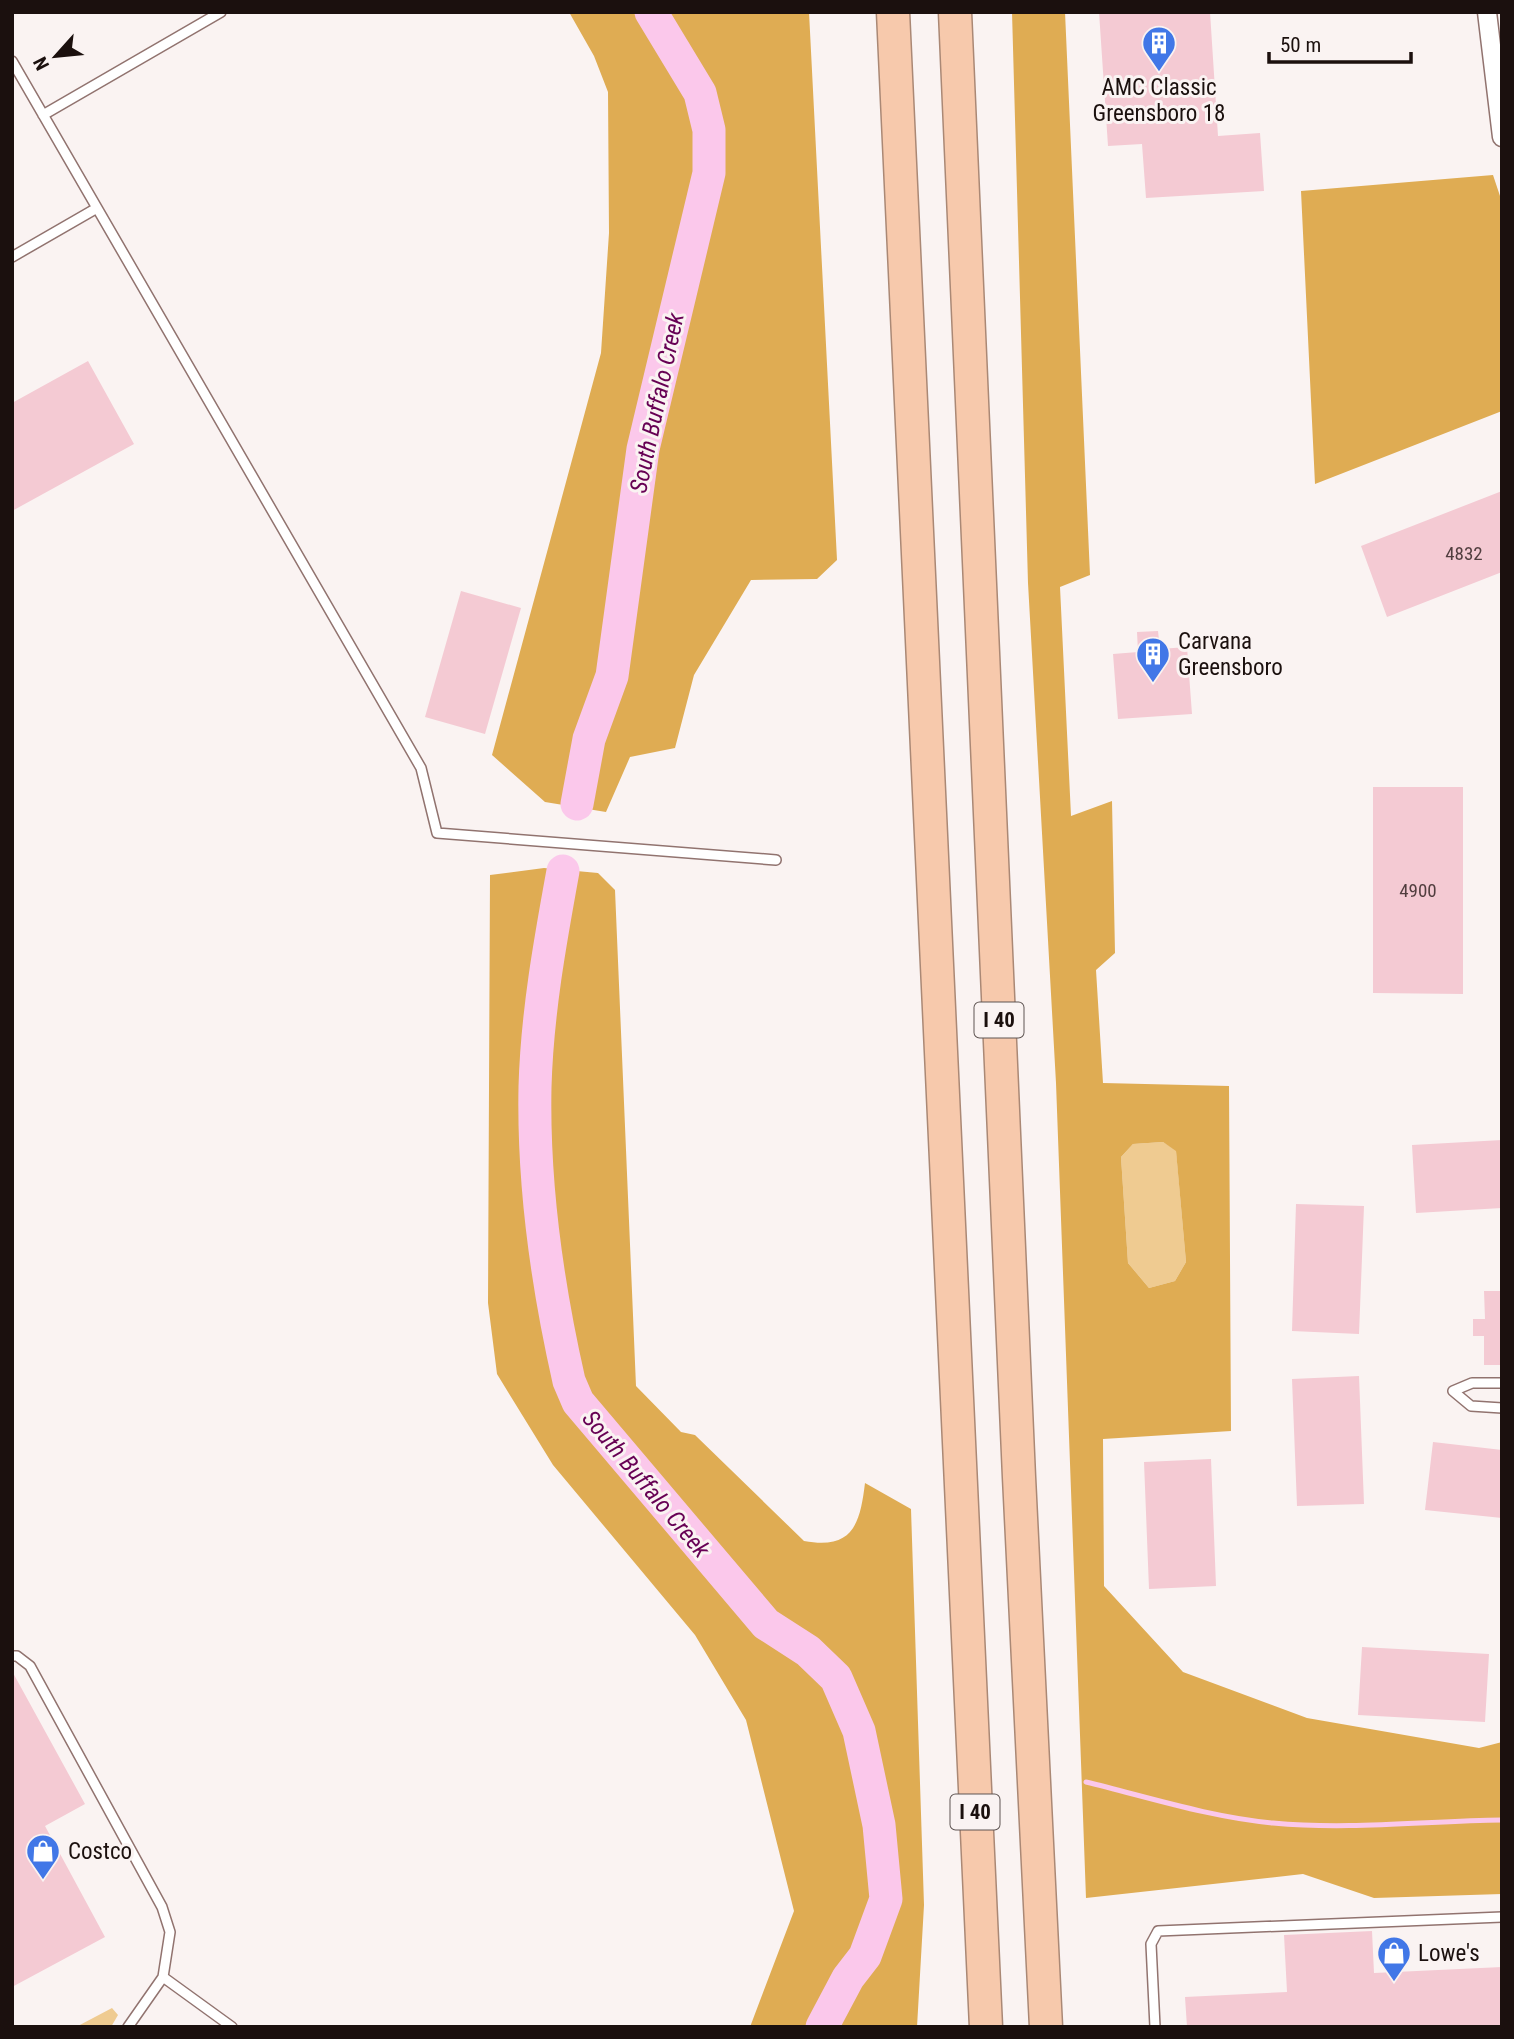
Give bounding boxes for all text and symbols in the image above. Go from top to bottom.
north arrow [21,21,91,91]
scale bar [1269,21,1411,65]
building icon: AMC Classic Greensboro 18 [1140,24,1178,73]
text: 50 m [1280,33,1321,57]
text: N [28,53,54,74]
place label: AMC Classic Greensboro 18 [1093,74,1225,127]
water label: South Buffalo Creek [624,310,690,496]
house number: 4832 [1445,542,1483,565]
place label: Carvana Greensboro [1178,628,1283,681]
building icon: Carvana Greensboro [1134,635,1172,684]
house number: 4900 [1399,879,1437,902]
road number: I 40 [974,1002,1024,1038]
water label: South Buffalo Creek [576,1405,716,1564]
road number: I 40 [950,1794,1000,1829]
shop icon: Costco [24,1832,62,1881]
place label: Costco [68,1838,132,1865]
shop icon: Lowe's [1375,1934,1413,1983]
place label: Lowe's [1418,1940,1480,1967]

